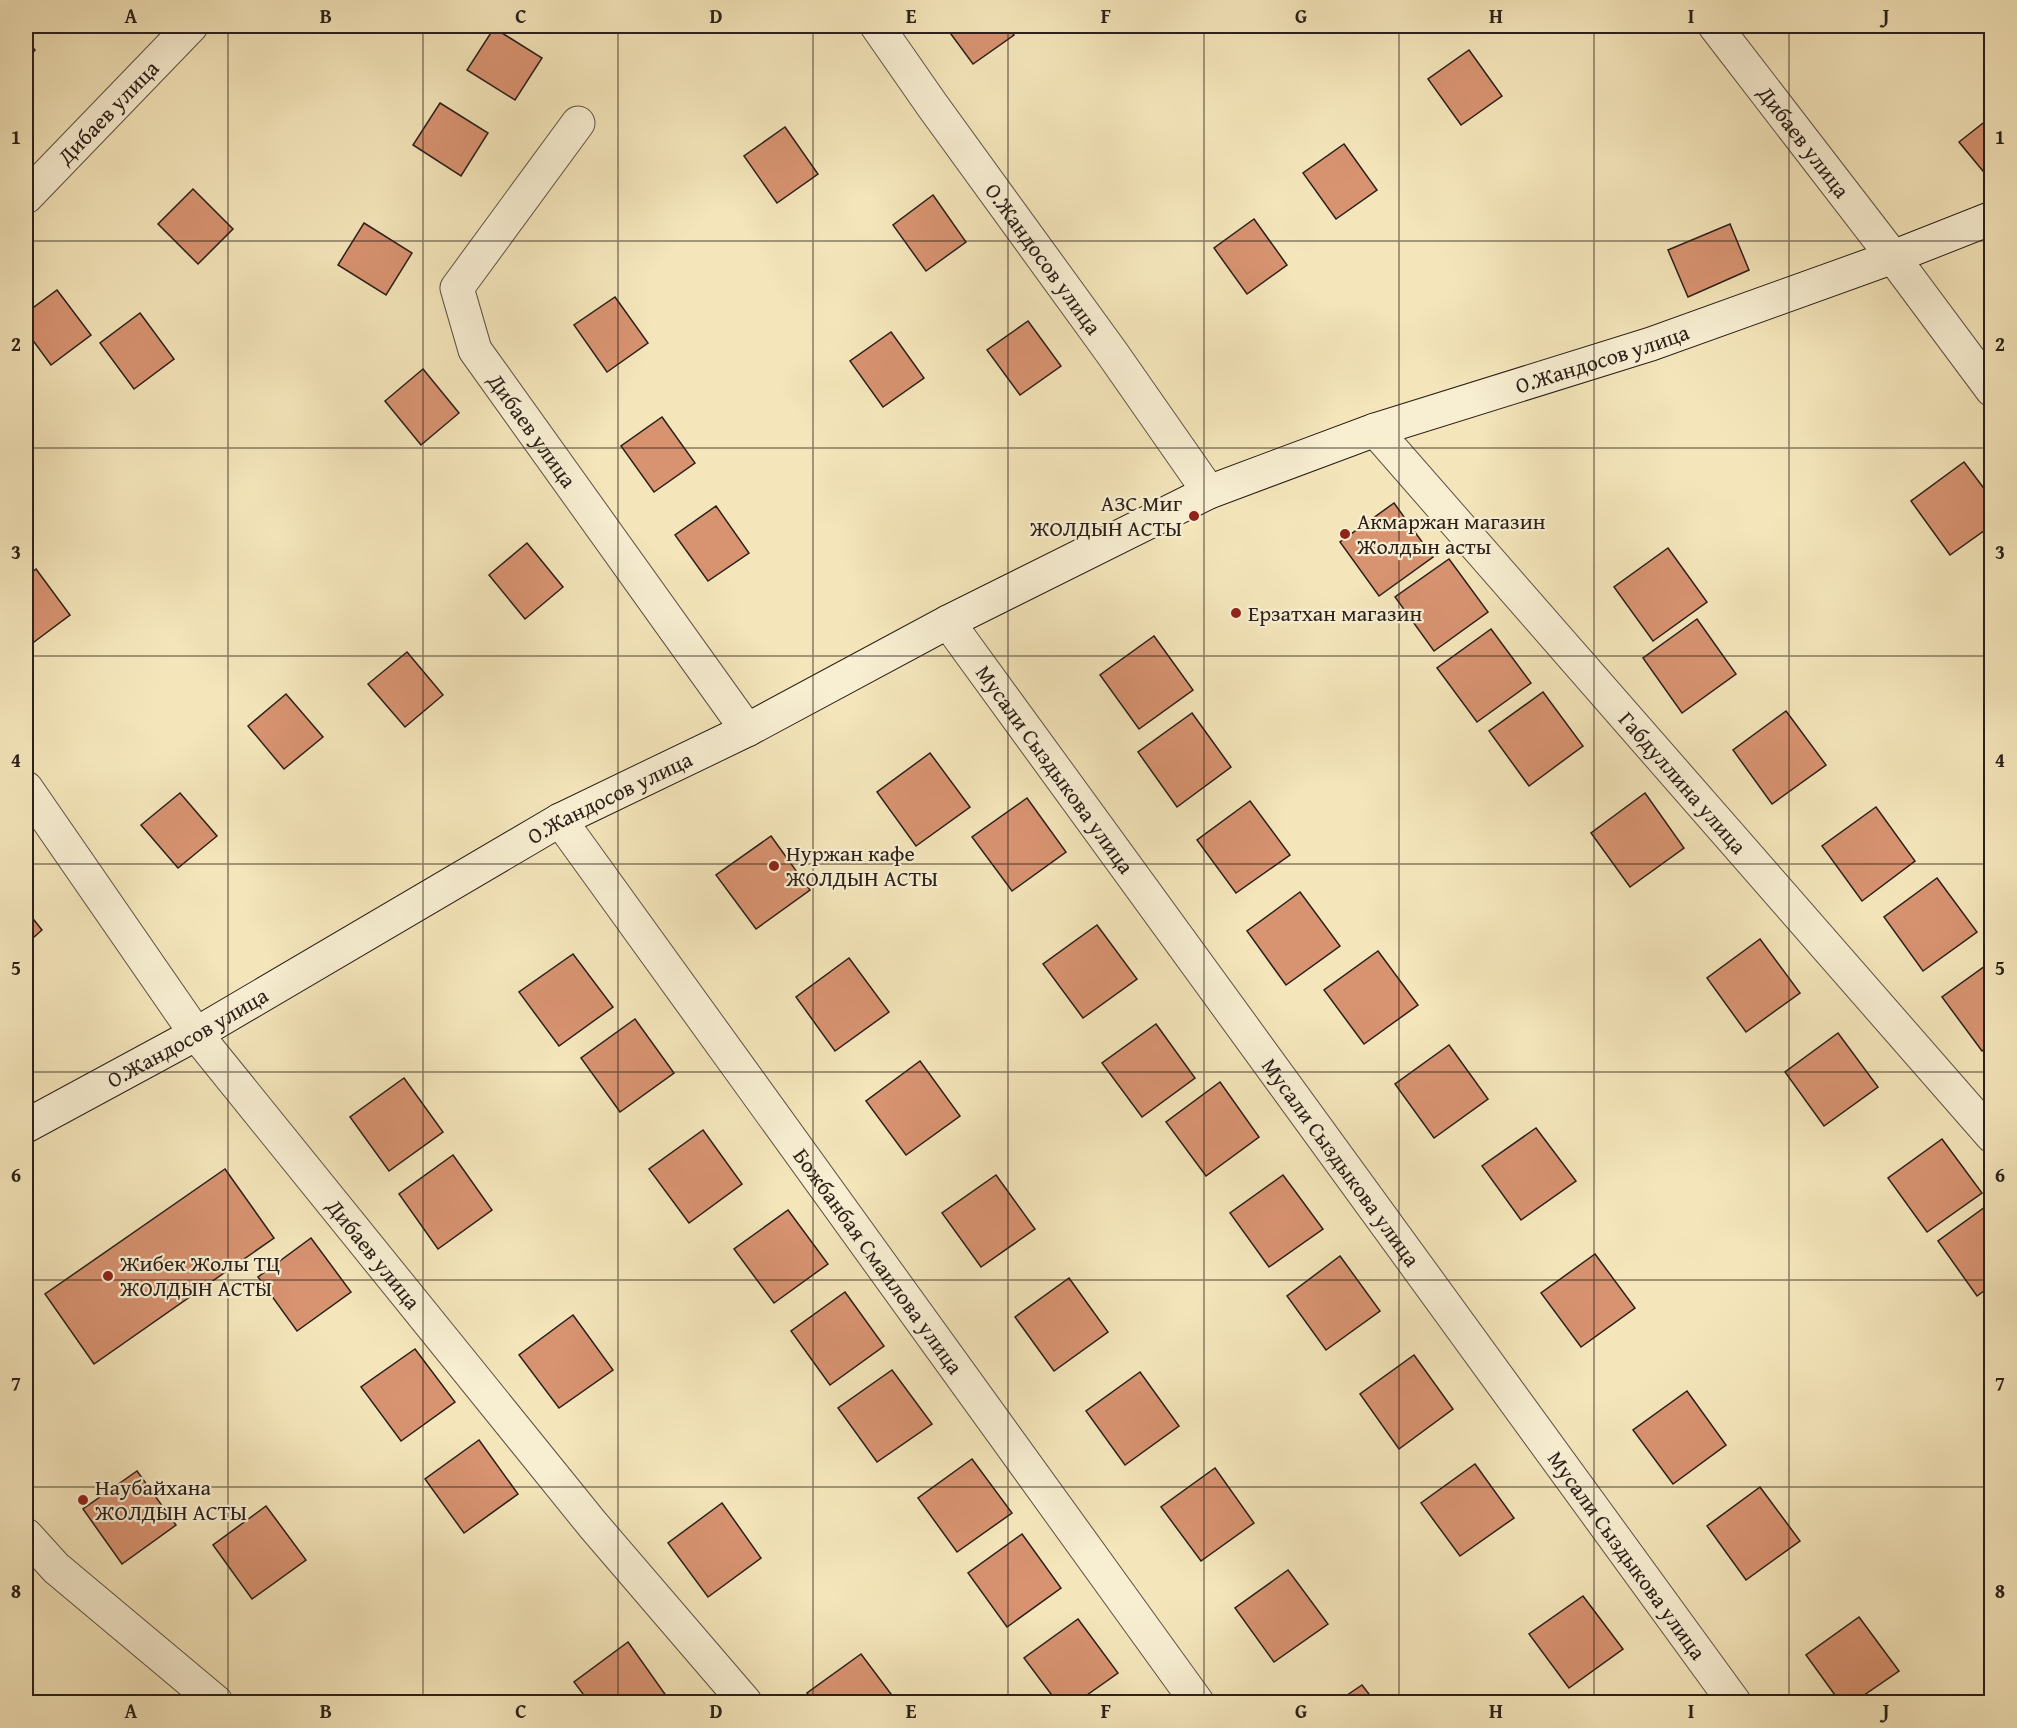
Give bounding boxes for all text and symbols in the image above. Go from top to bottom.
text: A [125,1,138,30]
text: B [320,1,332,30]
text: C [515,1,527,30]
text: D [709,1,723,30]
text: E [906,1,917,30]
text: F [1101,1,1111,30]
text: G [1295,1,1307,30]
text: H [1489,1,1503,30]
text: I [1688,1,1694,30]
text: J [1880,1,1890,30]
street label: Дибаев улица [49,52,166,172]
street label: Дибаев улица [1750,78,1858,205]
text: 1 [11,122,21,151]
text: 1 [1995,122,2005,151]
street label: О.Жандосов улица [977,176,1110,341]
street label: О.Жандосов улица [1511,315,1694,401]
text: 2 [11,329,21,358]
text: 2 [1995,329,2005,358]
street label: Дибаев улица [480,366,585,495]
place label: АЗС Миг ЖОЛДЫН АСТЫ [1029,487,1183,544]
place label: Акмаржан магазин Жолдын асты [1356,505,1546,562]
marker: АЗС Миг ЖОЛДЫН АСТЫ [1187,509,1201,523]
marker: Акмаржан магазин Жолдын асты [1338,527,1352,541]
text: 3 [11,537,21,566]
text: 3 [1995,537,2005,566]
place label: Ерзатхан магазин [1248,597,1423,629]
marker: Ерзатхан магазин [1229,606,1243,620]
street label: Мусали Сыздыкова улица [968,658,1142,881]
street label: Габдуллина улица [1612,704,1755,861]
street label: О.Жандосов улица [521,743,698,852]
text: 4 [11,745,21,774]
text: 4 [1995,745,2005,774]
place label: Нуржан кафе ЖОЛДЫН АСТЫ [785,837,938,894]
marker: Нуржан кафе ЖОЛДЫН АСТЫ [767,859,781,873]
text: 5 [11,953,21,982]
text: 5 [1995,953,2005,982]
street label: О.Жандосов улица [101,979,274,1095]
street label: Мусали Сыздыкова улица [1254,1051,1428,1274]
street label: Божбанбая Смаилова улица [786,1141,971,1381]
text: 6 [11,1160,21,1189]
text: 6 [1995,1160,2005,1189]
street label: Дибаев улица [319,1191,429,1317]
place label: Жибек Жолы ТЦ ЖОЛДЫН АСТЫ [119,1247,280,1304]
marker: Жибек Жолы ТЦ ЖОЛДЫН АСТЫ [101,1269,115,1283]
text: 7 [11,1368,21,1397]
text: 7 [1995,1368,2005,1397]
street label: Мусали Сыздыкова улица [1540,1444,1714,1667]
place label: Наубайхана ЖОЛДЫН АСТЫ [94,1471,247,1528]
marker: Наубайхана ЖОЛДЫН АСТЫ [76,1493,90,1507]
text: 8 [11,1576,21,1605]
text: 8 [1995,1576,2005,1605]
text: A [125,1696,138,1725]
text: B [320,1696,332,1725]
text: C [515,1696,527,1725]
text: D [709,1696,723,1725]
text: E [906,1696,917,1725]
text: F [1101,1696,1111,1725]
text: G [1295,1696,1307,1725]
text: H [1489,1696,1503,1725]
text: I [1688,1696,1694,1725]
text: J [1880,1696,1890,1725]

